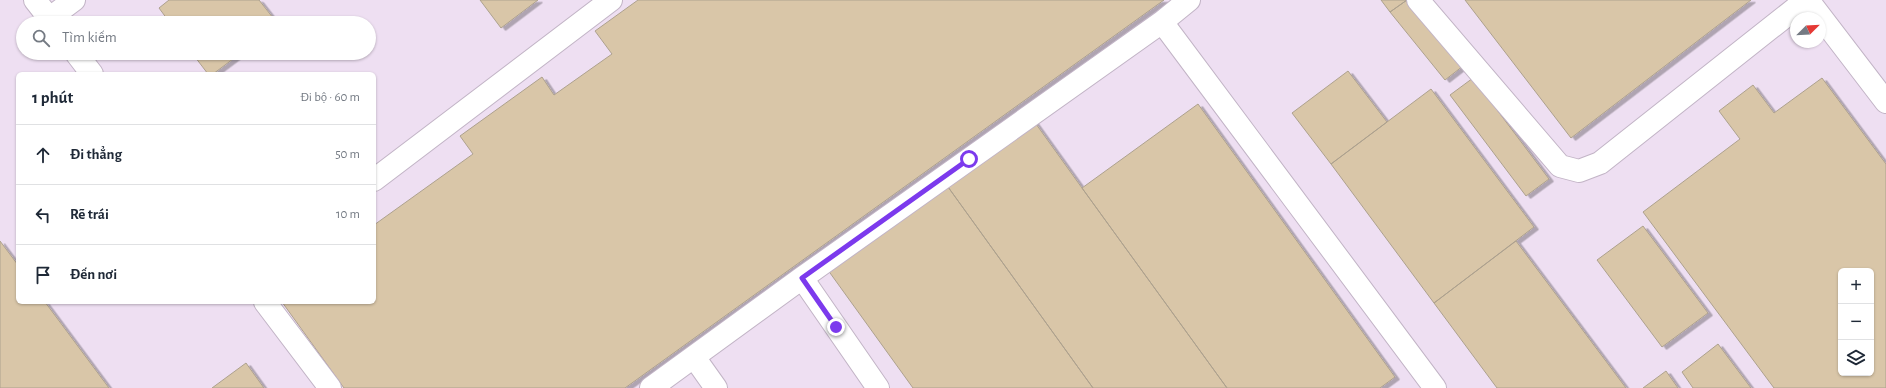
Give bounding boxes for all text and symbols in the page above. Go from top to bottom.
north arrow [1790,12,1826,48]
search box [16,16,376,60]
icon: search [30,27,52,49]
text: Tìm kiếm [62,30,117,45]
text: 1 phút [32,89,73,106]
text: Đi bộ · 60 m [300,91,360,104]
icon: ahead [32,144,54,166]
text: Đi thẳng [70,147,122,162]
text: 50 m [335,148,360,161]
route start [960,150,978,168]
icon: left [32,204,54,226]
text: Rẽ trái [70,207,109,222]
text: 10 m [336,208,360,221]
icon: arrive [32,264,54,286]
text: Đến nơi [70,267,117,282]
map controls [1838,268,1874,376]
button: + [1838,268,1874,304]
button: − [1838,304,1874,340]
route end [827,318,845,336]
button: layers [1838,340,1874,376]

